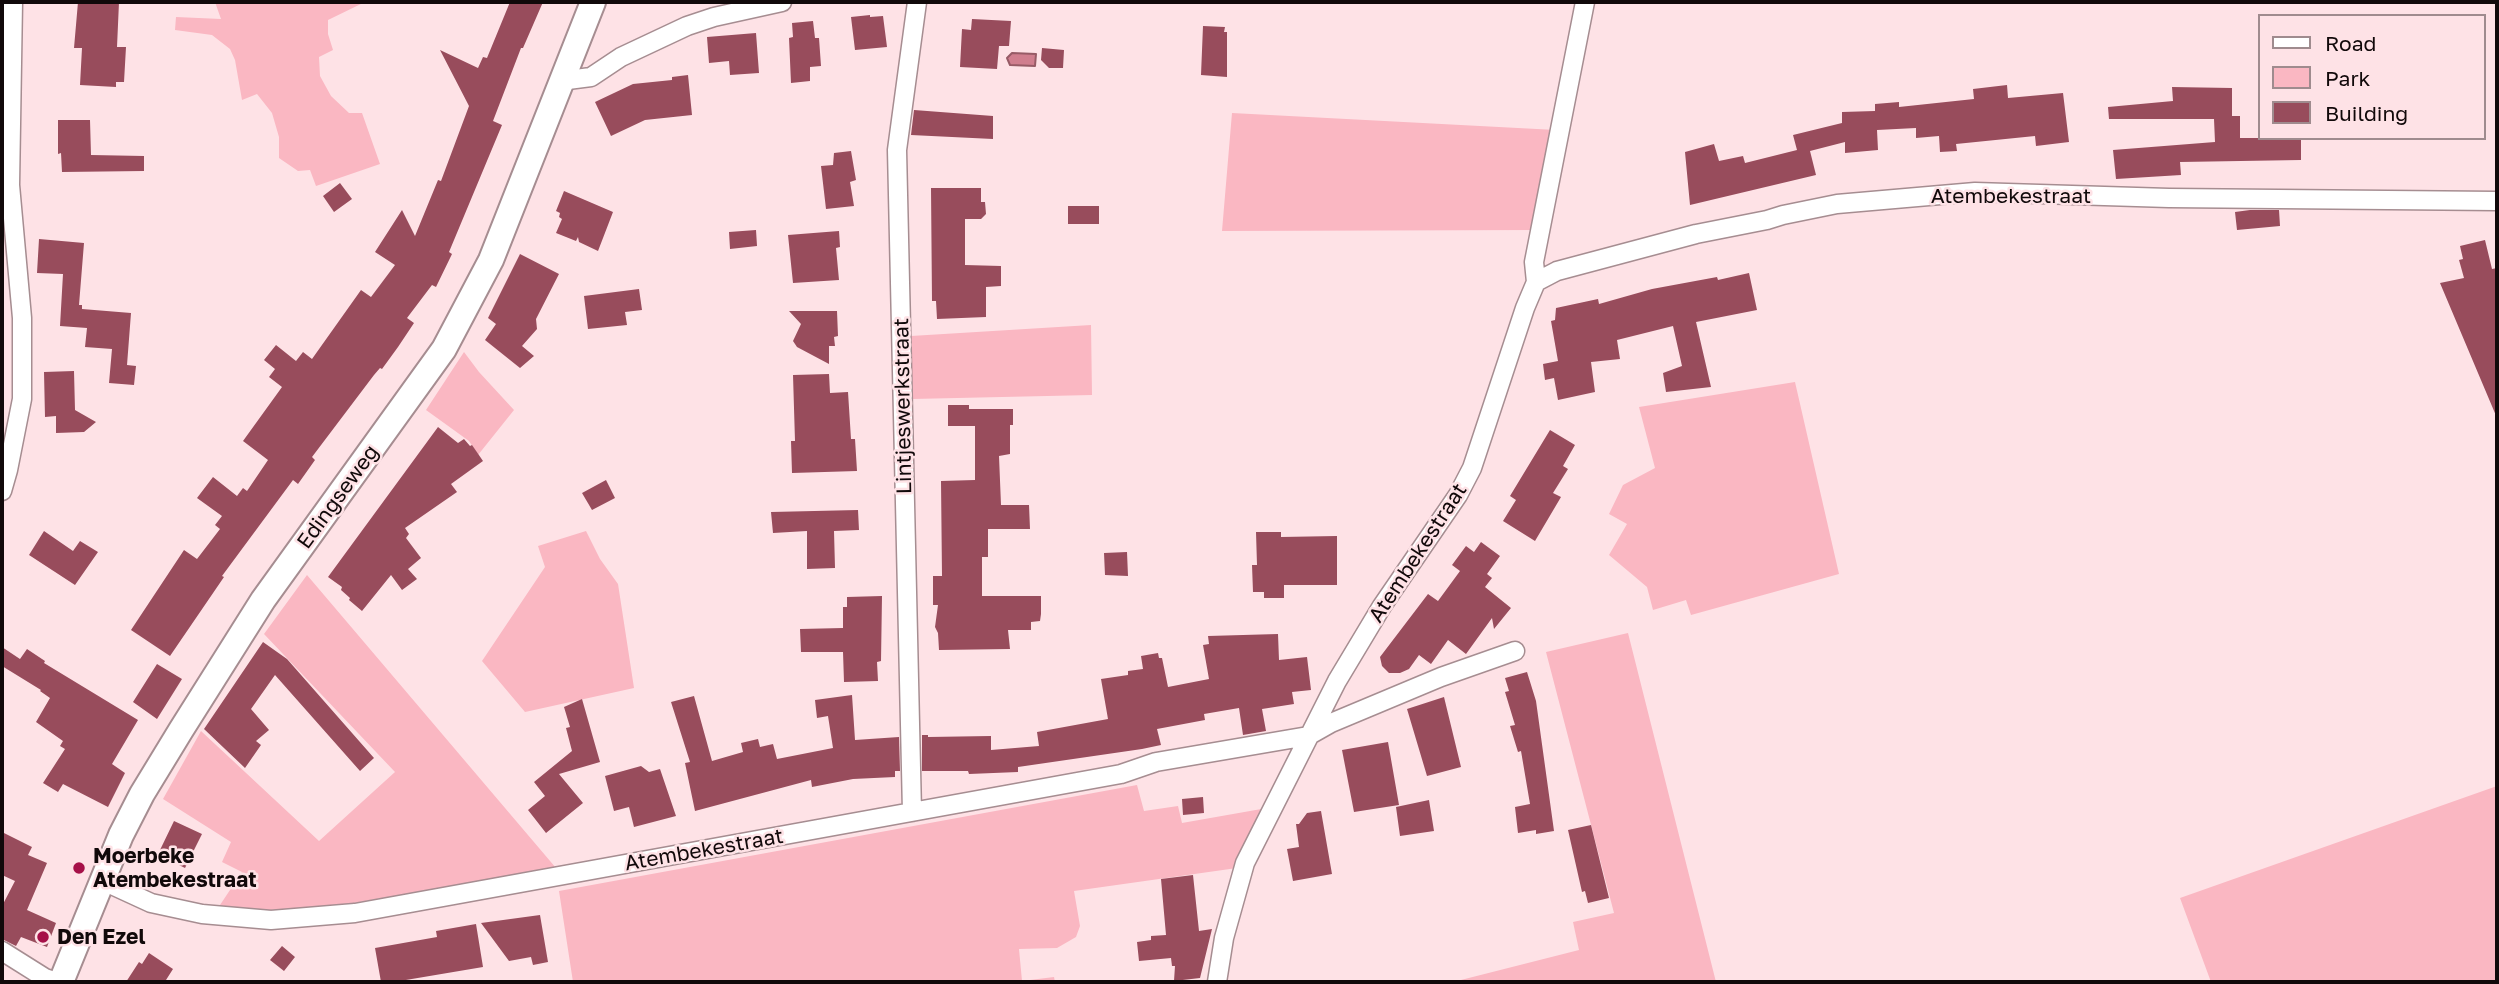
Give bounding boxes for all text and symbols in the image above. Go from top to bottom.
legend [2258,14,2485,140]
text: Road [2325,30,2376,56]
text: Park [2325,65,2370,91]
text: Building [2325,100,2408,126]
street label: Atembekestraat [1931,183,2091,209]
street label: Lintjeswerkstraat [889,318,917,494]
street label: Edingseweg [292,440,384,554]
street label: Atembekestraat [1364,479,1472,627]
street label: Atembekestraat [623,824,785,876]
place label: Moerbeke Atembekestraat [93,843,257,893]
marker: Moerbeke Atembekestraat [71,860,87,876]
place label: Den Ezel [57,924,146,950]
marker: Den Ezel [35,929,51,945]

